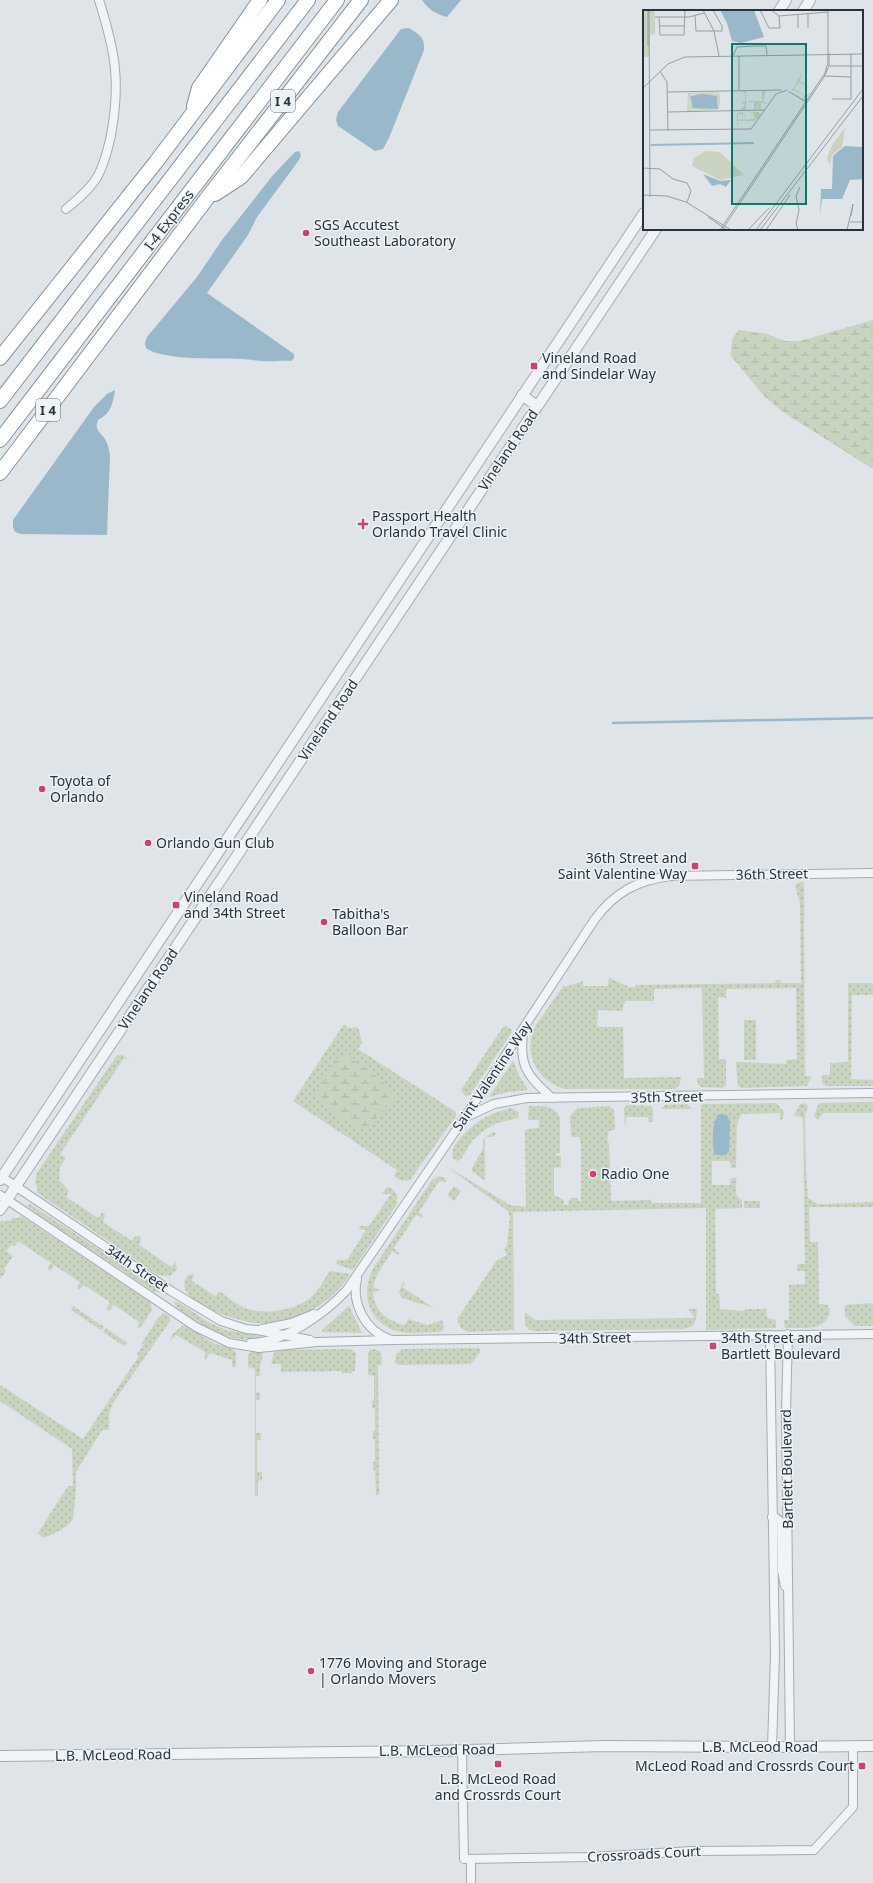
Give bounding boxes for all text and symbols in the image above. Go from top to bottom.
inset map [643,10,863,230]
road number: I 4 [271,90,295,112]
street label: I-4 Express [139,185,198,254]
place label: SGS Accutest Southeast Laboratory [314,215,457,250]
marker: SGS Accutest Southeast Laboratory [301,228,311,238]
place label: Vineland Road and Sindelar Way [542,348,657,383]
marker: Vineland Road and Sindelar Way [529,361,539,371]
road number: I 4 [36,399,60,421]
street label: Vineland Road [473,405,542,494]
place label: Passport Health Orlando Travel Clinic [372,506,508,541]
marker: Passport Health Orlando Travel Clinic [357,518,369,530]
street label: Vineland Road [293,675,362,764]
place label: Toyota of Orlando [50,771,112,806]
marker: Toyota of Orlando [37,784,47,794]
place label: Orlando Gun Club [156,833,274,852]
marker: Orlando Gun Club [143,838,153,848]
place label: 36th Street and Saint Valentine Way [558,848,688,883]
marker: 36th Street and Saint Valentine Way [690,861,700,871]
street label: 36th Street [736,863,808,884]
place label: Vineland Road and 34th Street [184,887,285,922]
marker: Vineland Road and 34th Street [171,900,181,910]
place label: Tabitha's Balloon Bar [332,904,408,939]
marker: Tabitha's Balloon Bar [319,917,329,927]
street label: Vineland Road [113,944,182,1033]
street label: Saint Valentine Way [448,1016,536,1135]
street label: 35th Street [631,1086,703,1107]
place label: Radio One [601,1164,669,1183]
marker: Radio One [588,1169,598,1179]
street label: 34th Street [102,1239,173,1296]
street label: 34th Street [559,1327,631,1348]
place label: 34th Street and Bartlett Boulevard [721,1328,841,1363]
marker: 34th Street and Bartlett Boulevard [708,1341,718,1351]
street label: Bartlett Boulevard [776,1409,797,1529]
place label: 1776 Moving and Storage | Orlando Movers [319,1653,487,1688]
marker: 1776 Moving and Storage | Orlando Movers [306,1666,316,1676]
street label: L.B. McLeod Road [702,1737,818,1756]
street label: L.B. McLeod Road [379,1739,495,1760]
street label: L.B. McLeod Road [55,1744,171,1765]
place label: McLeod Road and Crossrds Court [635,1756,854,1775]
marker: L.B. McLeod Road and Crossrds Court [493,1759,503,1769]
marker: McLeod Road and Crossrds Court [857,1761,867,1771]
place label: L.B. McLeod Road and Crossrds Court [435,1769,561,1804]
street label: Crossroads Court [587,1841,701,1866]

